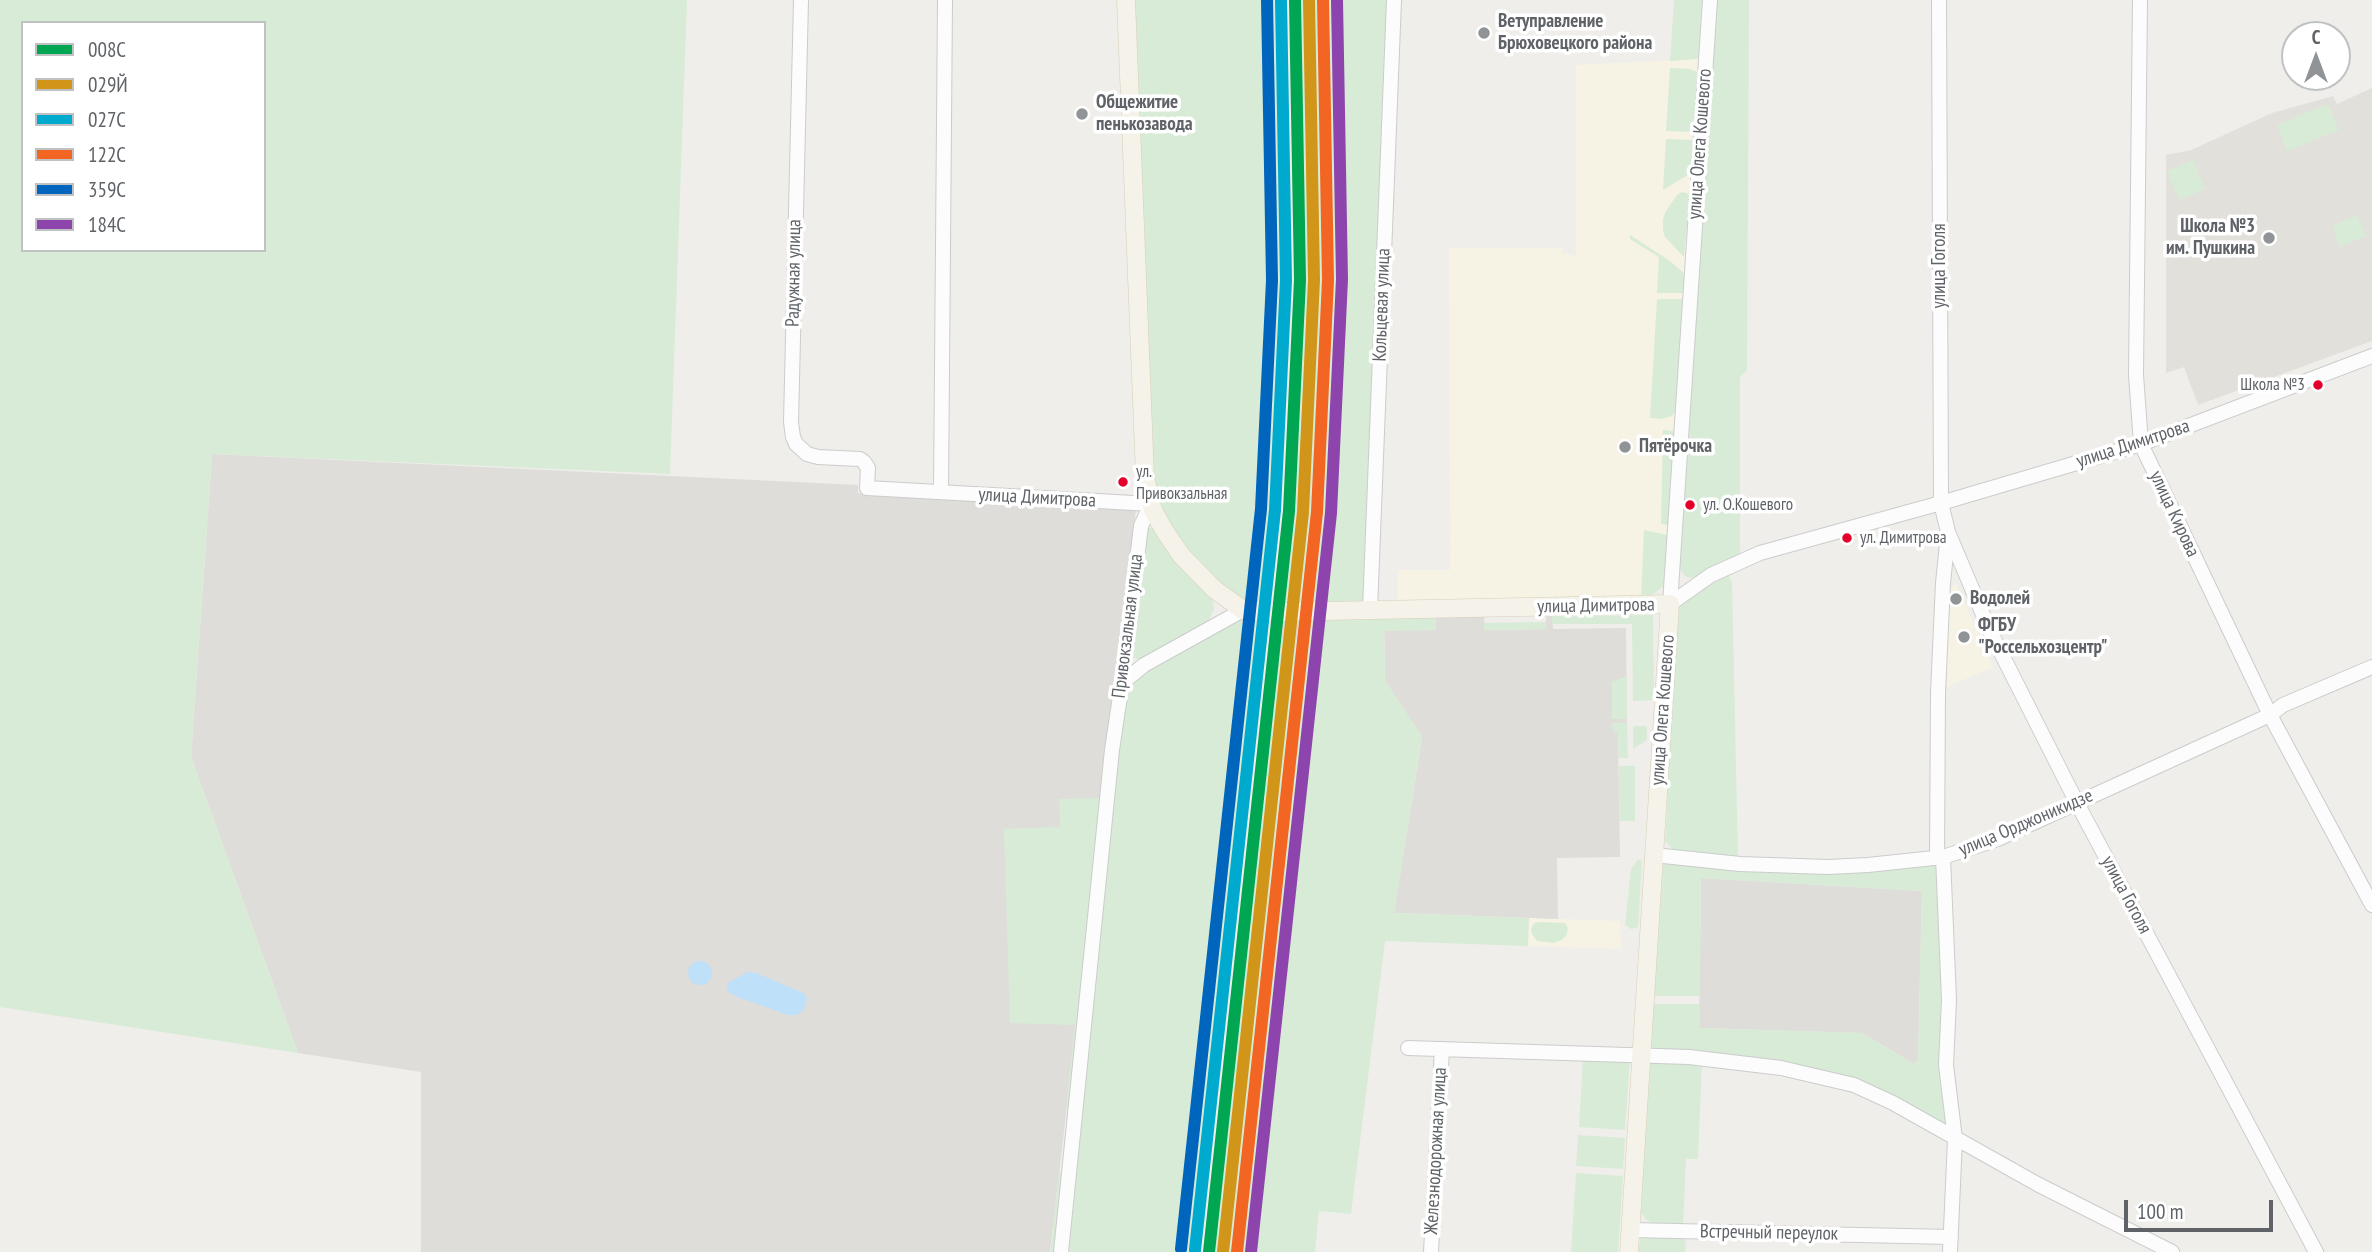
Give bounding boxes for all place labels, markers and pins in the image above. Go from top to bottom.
place label: Ветуправление Брюховецкого района [1498,11,1652,55]
marker: Ветуправление Брюховецкого района [1476,25,1492,41]
place label: Общежитие пенькозавода [1096,92,1193,136]
marker: Общежитие пенькозавода [1074,106,1090,122]
place label: Школа №3 им. Пушкина [2166,216,2255,260]
marker: Школа №3 им. Пушкина [2261,230,2277,246]
place label: Школа №3 [2240,375,2305,395]
marker: Школа №3 [2311,378,2325,392]
place label: Пятёрочка [1639,436,1712,458]
marker: Пятёрочка [1617,439,1633,455]
place label: ул. Привокзальная [1136,462,1227,502]
marker: ул. Привокзальная [1116,475,1130,489]
place label: ул. О.Кошевого [1703,495,1793,515]
marker: ул. О.Кошевого [1683,498,1697,512]
place label: ул. Димитрова [1860,528,1947,548]
marker: ул. Димитрова [1840,531,1854,545]
place label: Водолей [1970,588,2030,610]
marker: Водолей [1948,591,1964,607]
place label: ФГБУ "Россельхозцентр" [1978,615,2108,659]
marker: ФГБУ "Россельхозцентр" [1956,629,1972,645]

